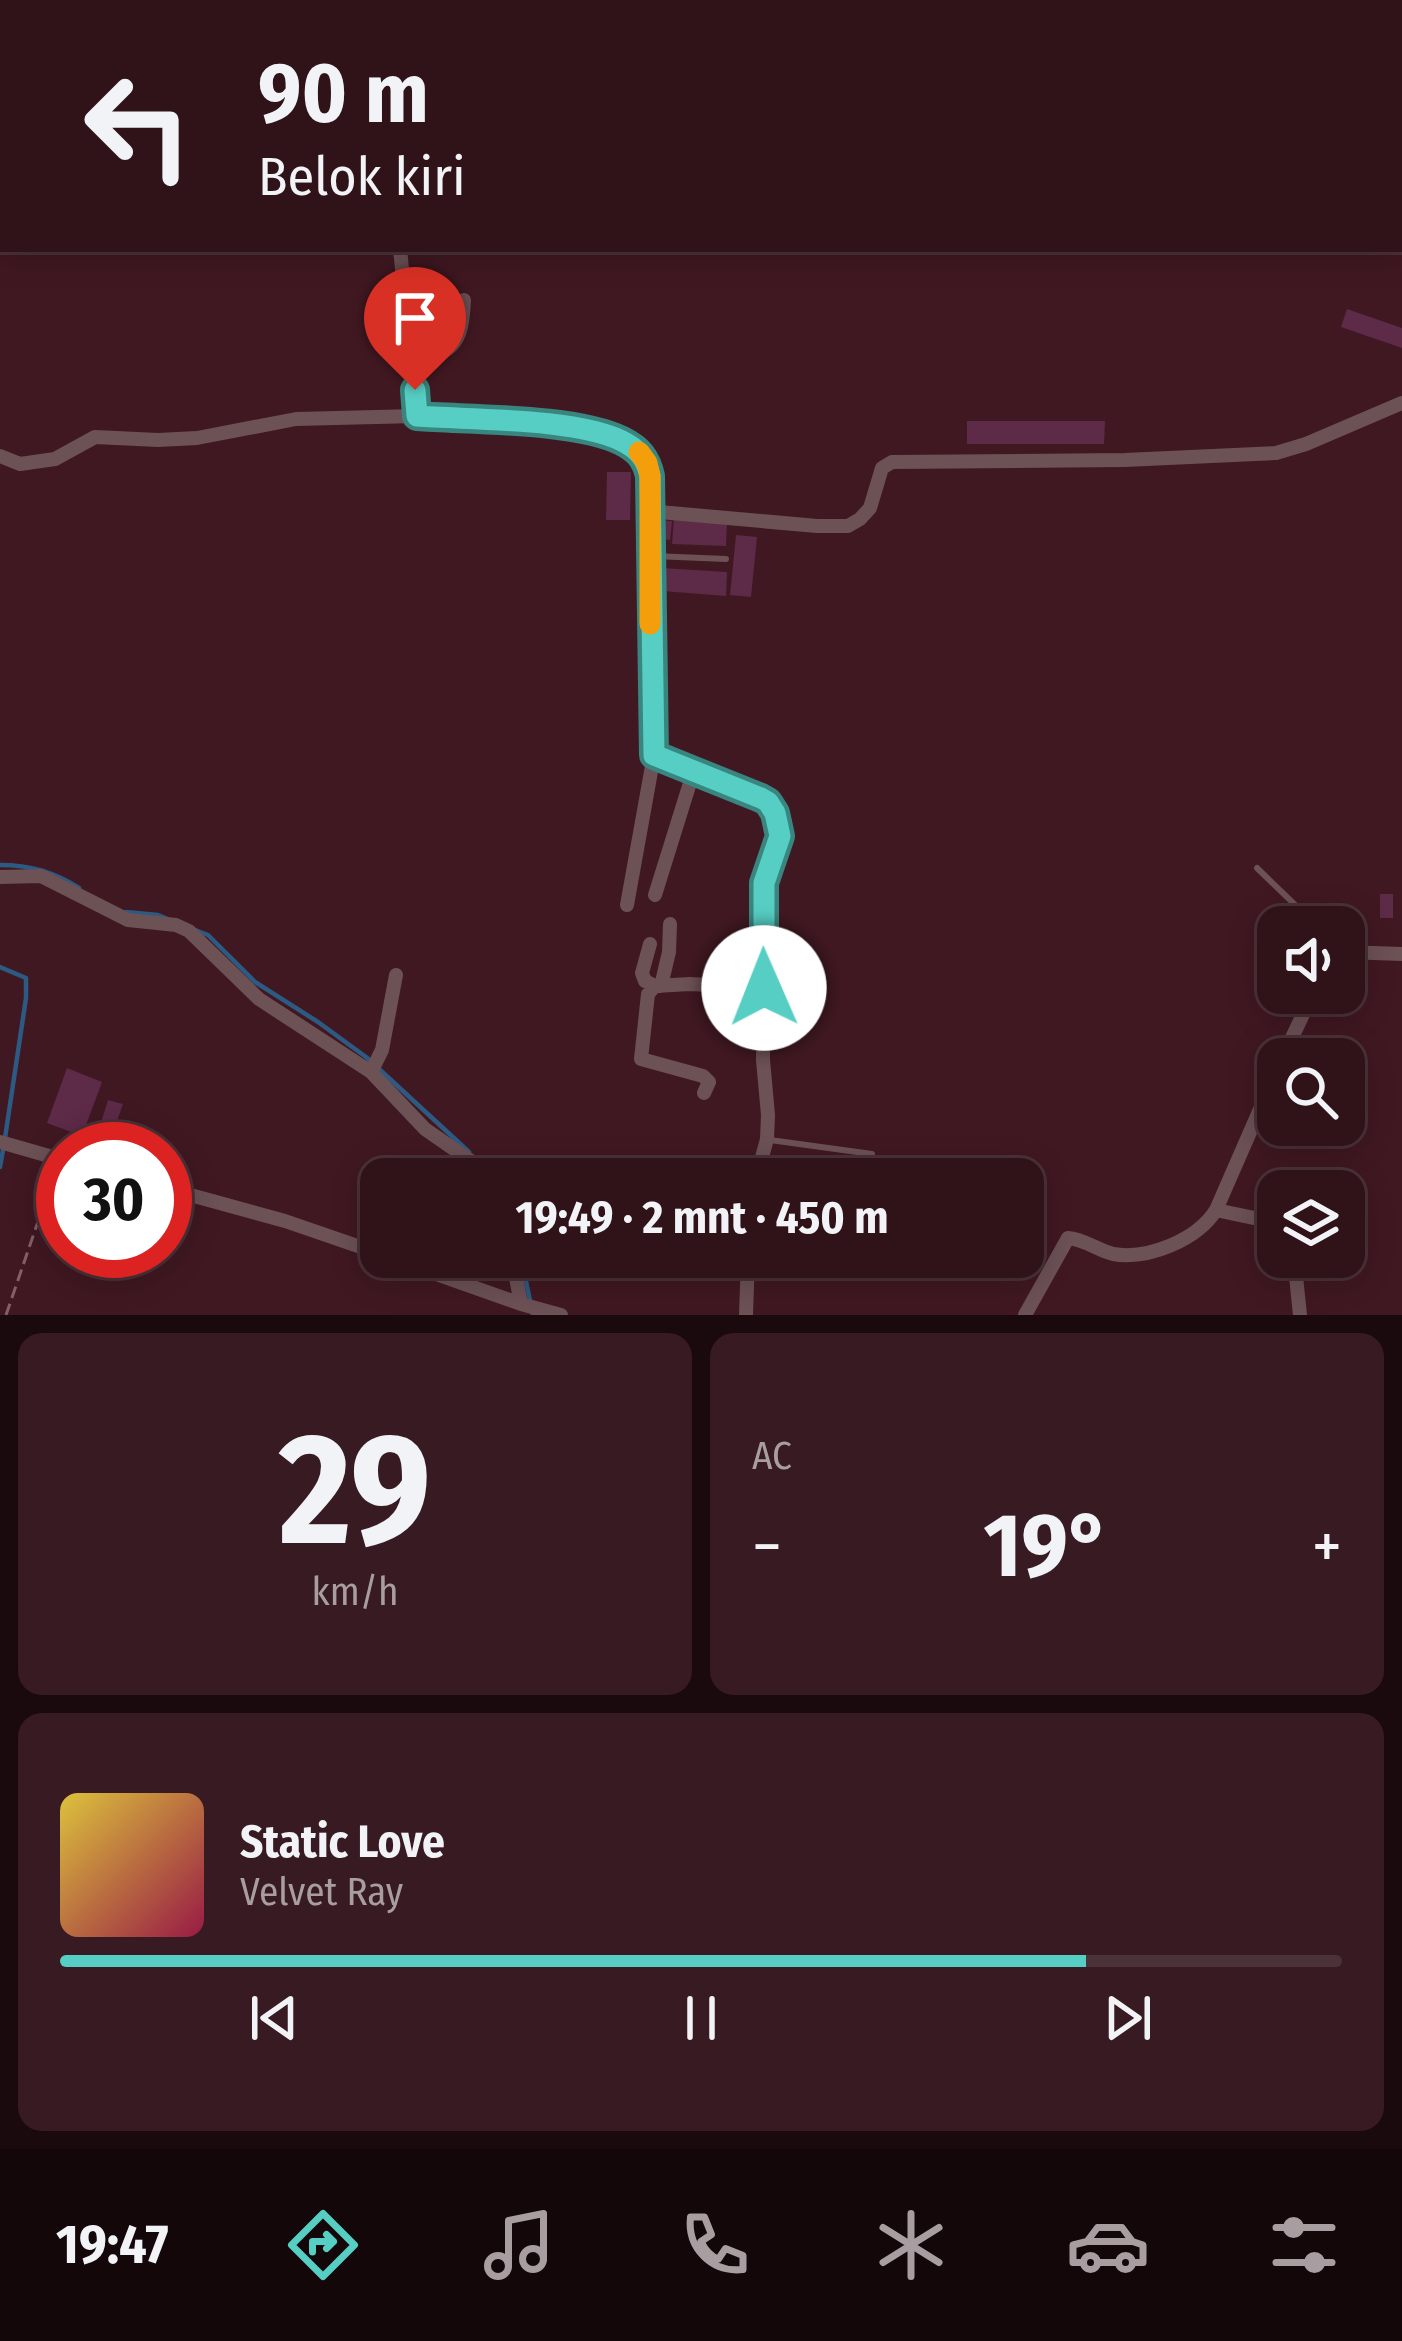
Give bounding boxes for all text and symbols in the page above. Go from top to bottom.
text: 90 m [258,43,429,144]
icon: left [60,48,216,204]
text: Belok kiri [258,145,466,209]
pin [364,267,466,390]
icon: arrive [382,285,448,351]
map controls [1257,906,1365,1278]
button: sound [1257,906,1365,1014]
position arrow [701,925,827,1051]
button: search [1257,1038,1365,1146]
speed limit sign: 30 [36,1122,192,1278]
button: layers [1257,1170,1365,1278]
text: 19:49 · 2 mnt · 450 m [515,1191,889,1245]
text: 29 [279,1397,431,1584]
text: AC [752,1433,792,1479]
text: 19° [984,1492,1110,1600]
text: − [752,1507,782,1586]
text: + [1312,1507,1342,1586]
text: km/h [312,1569,398,1615]
text: Static Love [240,1815,445,1869]
text: Velvet Ray [240,1869,403,1915]
icon: previous [241,1985,307,2051]
icon: pause [668,1985,734,2051]
icon: next [1095,1985,1161,2051]
icon: directions [281,2203,365,2287]
icon: music [477,2203,561,2287]
icon: phone [673,2203,757,2287]
icon: climate [869,2203,953,2287]
icon: car [1066,2203,1150,2287]
icon: filters [1262,2203,1346,2287]
text: 19:47 [56,2213,169,2277]

